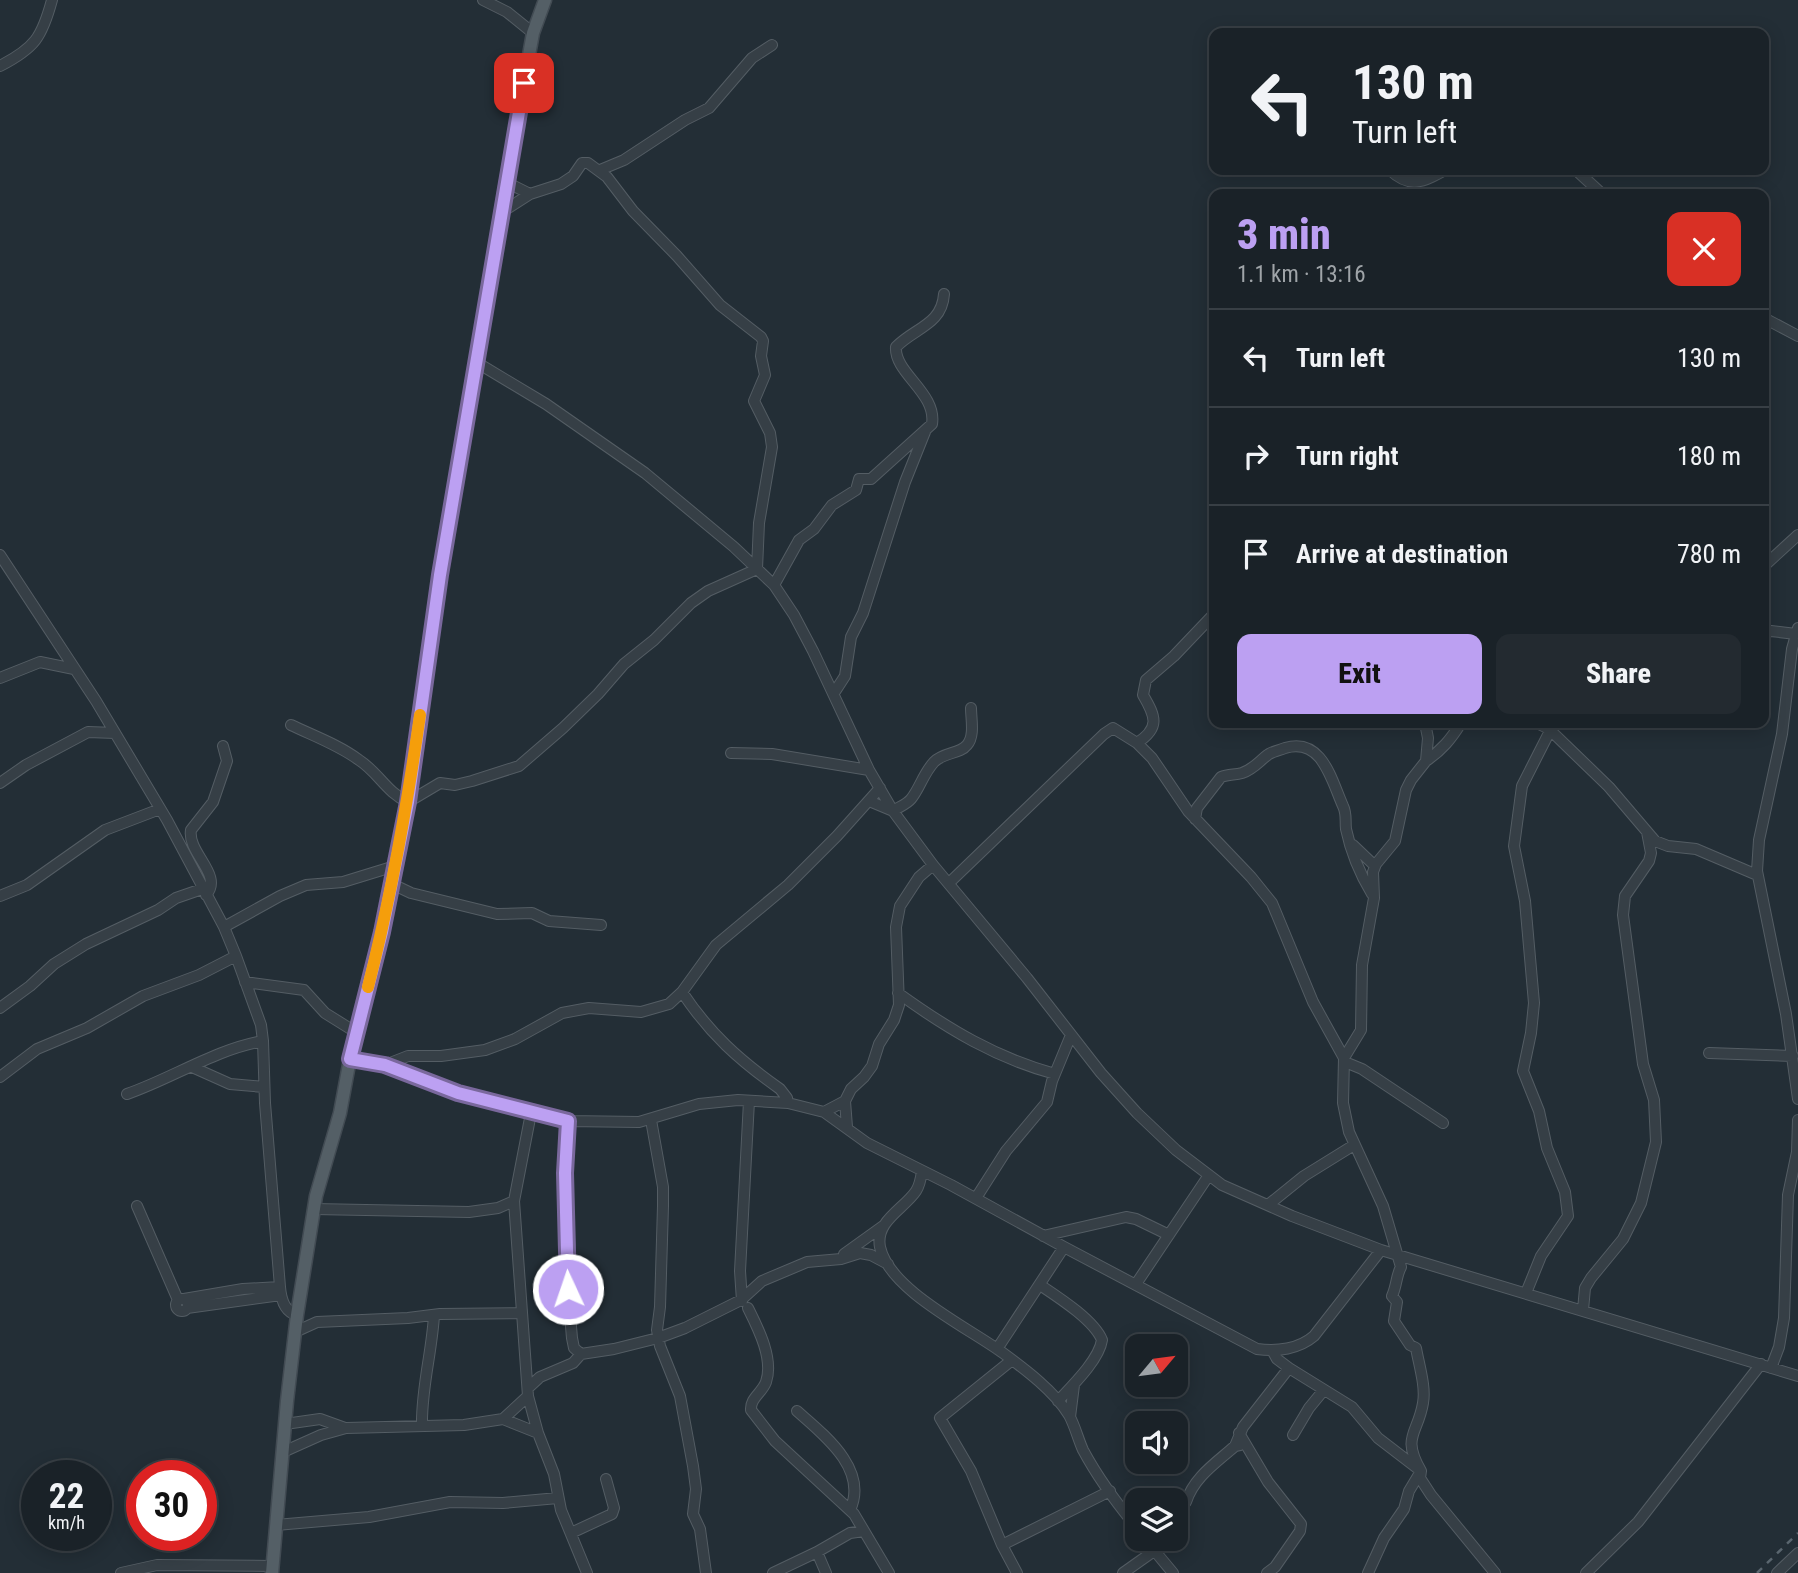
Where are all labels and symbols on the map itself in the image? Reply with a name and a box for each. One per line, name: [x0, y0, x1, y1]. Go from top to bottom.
pin: [494, 53, 554, 113]
position arrow: [531, 1252, 605, 1326]
north arrow: [1125, 1334, 1188, 1396]
speed limit sign: 30: [126, 1460, 217, 1551]

